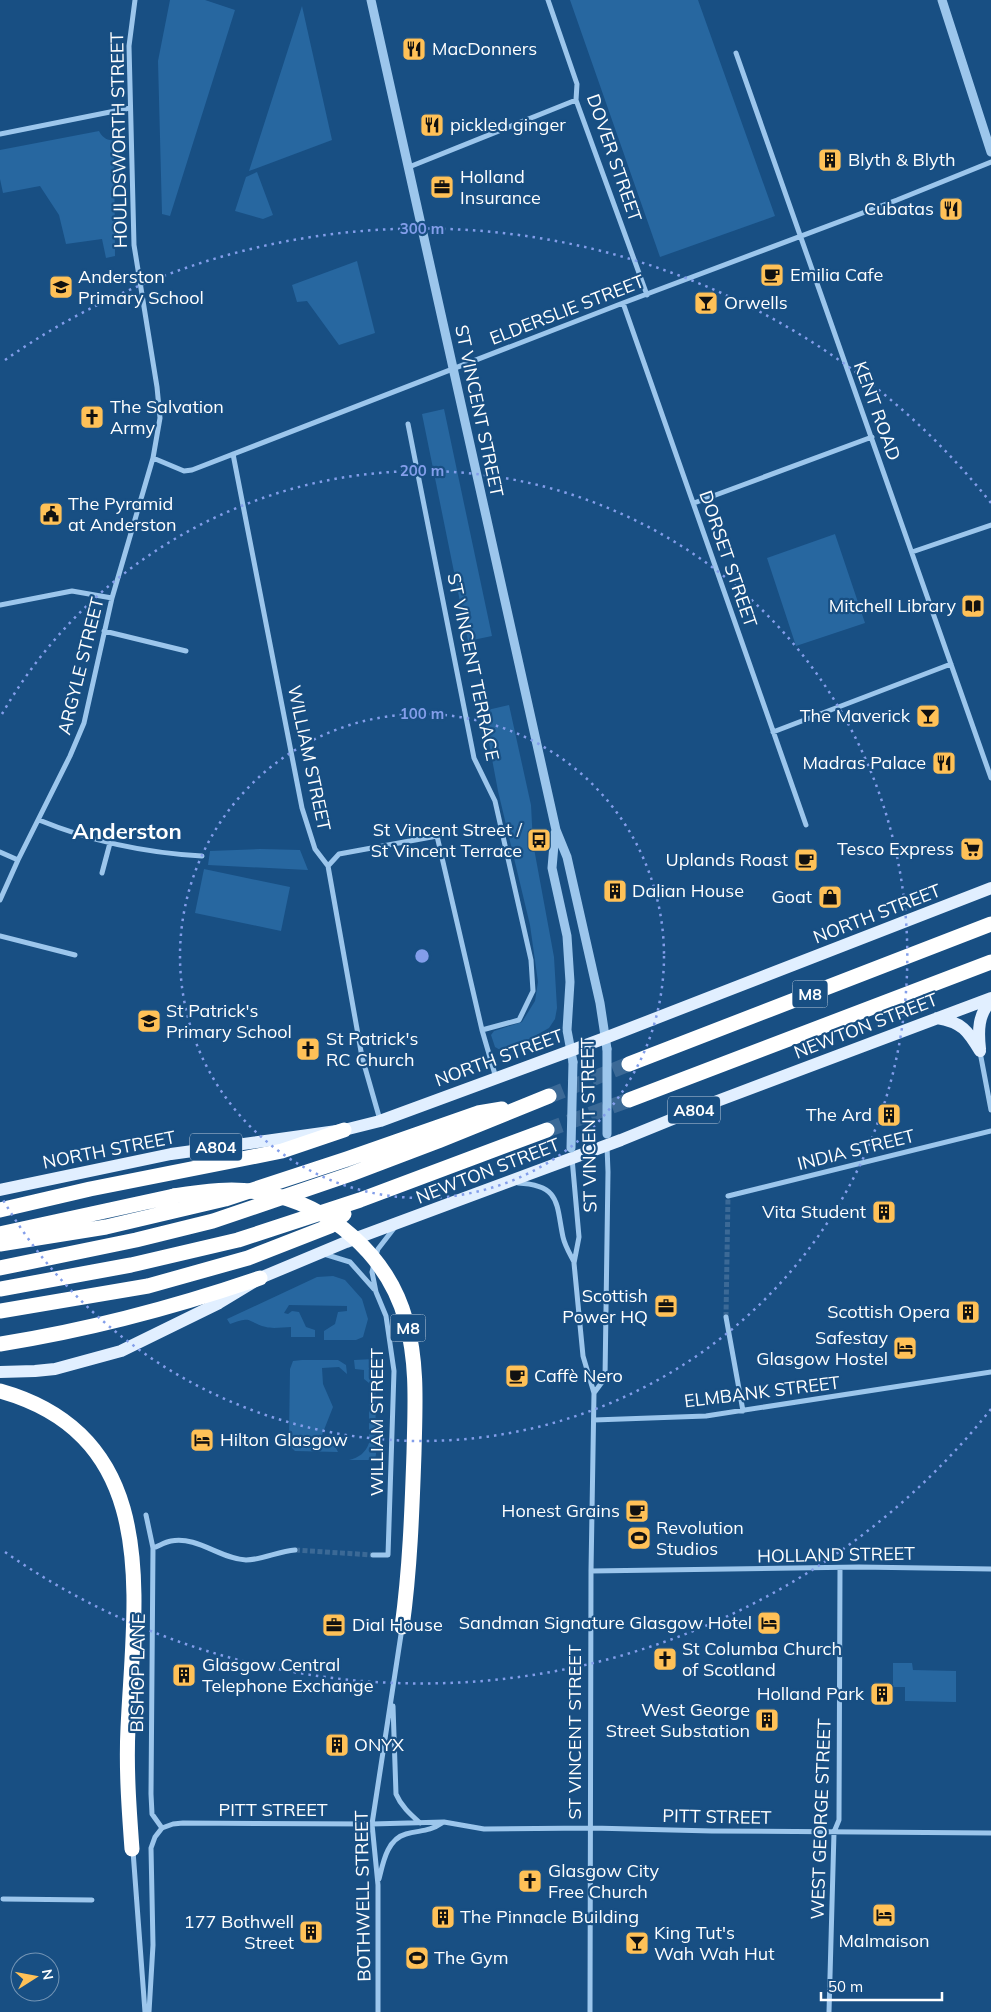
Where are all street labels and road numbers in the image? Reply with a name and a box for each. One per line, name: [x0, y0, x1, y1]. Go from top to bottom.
street label: HOULDSWORTH STREET: [105, 32, 132, 248]
street label: DOVER STREET: [582, 91, 647, 225]
street label: ELDERSLIE STREET: [486, 269, 648, 350]
street label: ST VINCENT STREET: [450, 323, 509, 499]
street label: KENT ROAD: [849, 358, 906, 464]
street label: DORSET STREET: [694, 487, 763, 630]
street label: ST VINCENT TERRACE: [442, 571, 505, 763]
street label: ARGYLE STREET: [52, 595, 109, 737]
street label: WILLIAM STREET: [283, 683, 336, 833]
street label: NORTH STREET: [810, 879, 944, 948]
road number: M8: [792, 981, 828, 1008]
street label: NEWTON STREET: [791, 987, 941, 1064]
street label: NORTH STREET: [432, 1024, 566, 1091]
street label: ST VINCENT STREET: [575, 1037, 602, 1213]
road number: A804: [668, 1096, 720, 1124]
street label: INDIA STREET: [795, 1124, 917, 1175]
street label: NORTH STREET: [41, 1125, 177, 1174]
street label: NEWTON STREET: [413, 1132, 563, 1209]
road number: A804: [190, 1134, 242, 1160]
road number: M8: [390, 1315, 426, 1342]
street label: WILLIAM STREET: [365, 1348, 388, 1496]
street label: ELMBANK STREET: [683, 1371, 841, 1412]
street label: HOLLAND STREET: [757, 1542, 915, 1567]
street label: BISHOP LANE: [125, 1613, 150, 1733]
street label: ST VINCENT STREET: [563, 1644, 586, 1820]
street label: WEST GEORGE STREET: [805, 1718, 836, 1920]
street label: PITT STREET: [218, 1798, 328, 1821]
street label: PITT STREET: [662, 1804, 772, 1829]
street label: BOTHWELL STREET: [350, 1810, 375, 1982]

